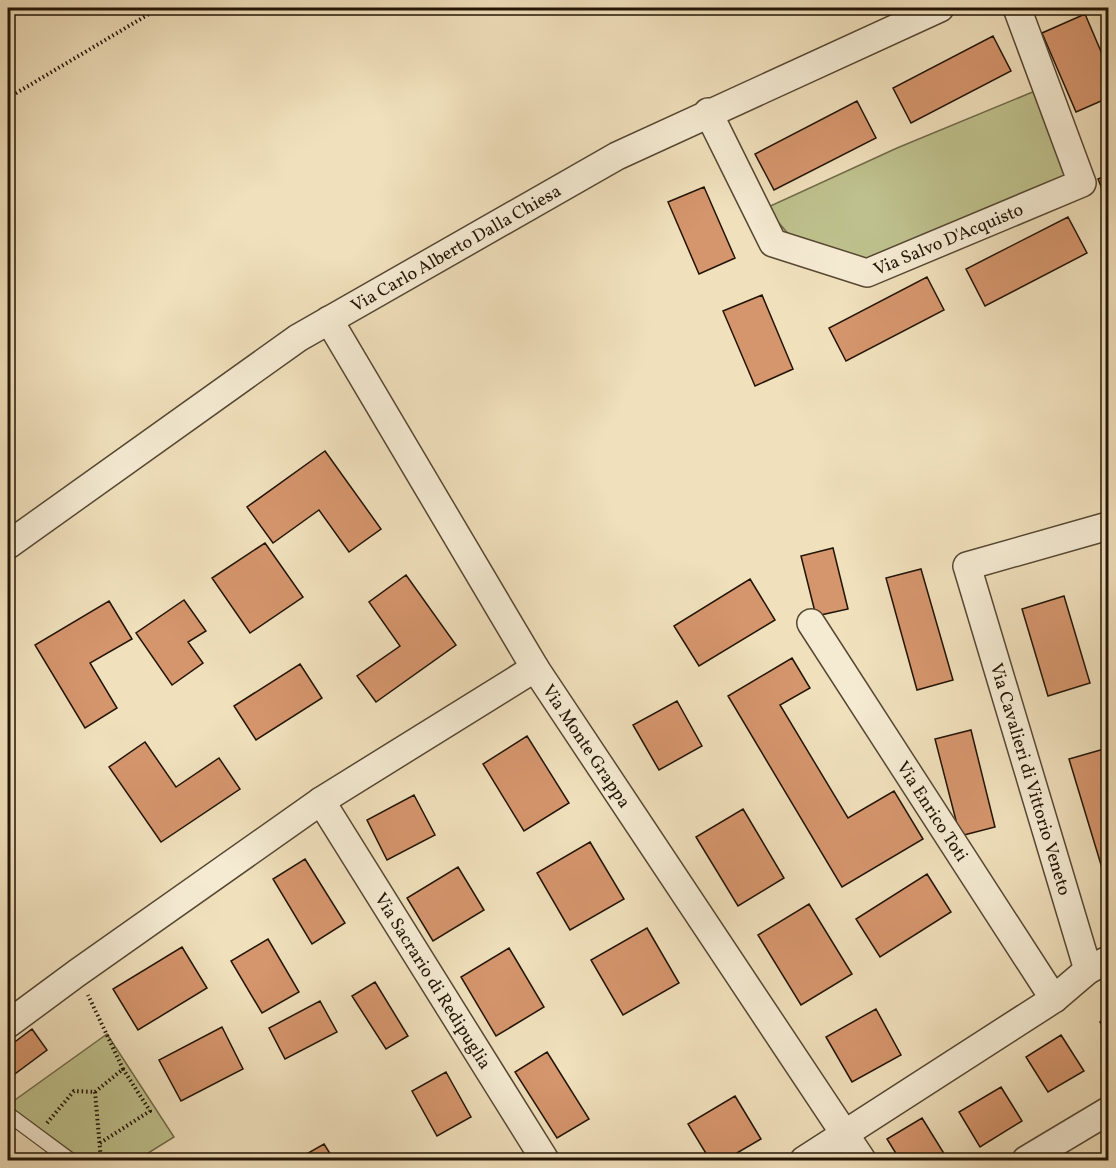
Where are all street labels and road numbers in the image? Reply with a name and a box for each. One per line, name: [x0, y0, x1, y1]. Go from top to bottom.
street label: Via Carlo Alberto Dalla Chiesa: [347, 179, 566, 319]
street label: Via Salvo D'Acquisto: [870, 198, 1028, 283]
street label: Via Cavalieri di Vittorio Veneto: [983, 660, 1076, 899]
street label: Via Monte Grappa: [535, 680, 636, 814]
street label: Via Enrico Toti: [890, 757, 973, 867]
street label: Via Sacrario di Redipuglia: [367, 889, 497, 1075]

